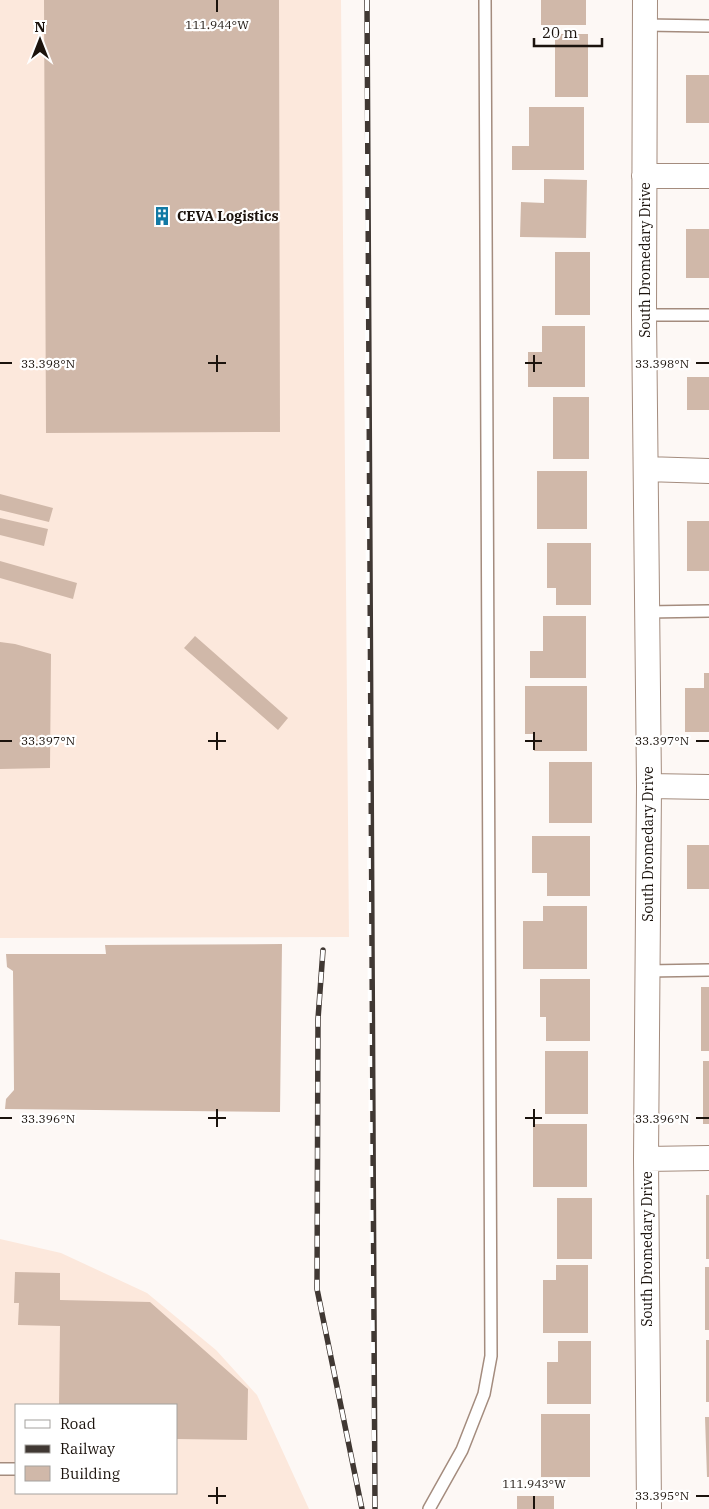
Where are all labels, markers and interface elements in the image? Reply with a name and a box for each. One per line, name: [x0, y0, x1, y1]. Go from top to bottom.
north arrow: [15, 15, 65, 65]
scale bar: [534, 15, 602, 47]
text: 111.944°W: [185, 17, 249, 32]
text: N: [34, 18, 46, 36]
text: 20 m: [542, 23, 578, 42]
street label: South Dromedary Drive: [636, 182, 654, 338]
building icon: CEVA Logistics: [151, 205, 173, 227]
place label: CEVA Logistics: [177, 207, 279, 225]
text: 33.398°N: [21, 356, 75, 371]
text: 33.398°N: [635, 356, 689, 371]
text: 33.397°N: [21, 733, 75, 748]
text: 33.397°N: [635, 733, 689, 748]
street label: South Dromedary Drive: [639, 766, 657, 922]
text: 33.396°N: [21, 1111, 75, 1126]
text: 33.396°N: [635, 1111, 689, 1126]
street label: South Dromedary Drive: [638, 1171, 656, 1327]
legend: [15, 1404, 178, 1494]
text: Road: [60, 1414, 96, 1433]
text: Railway: [60, 1439, 115, 1458]
text: Building: [60, 1464, 120, 1483]
text: 111.943°W: [502, 1476, 566, 1491]
text: 33.395°N: [635, 1488, 689, 1503]

